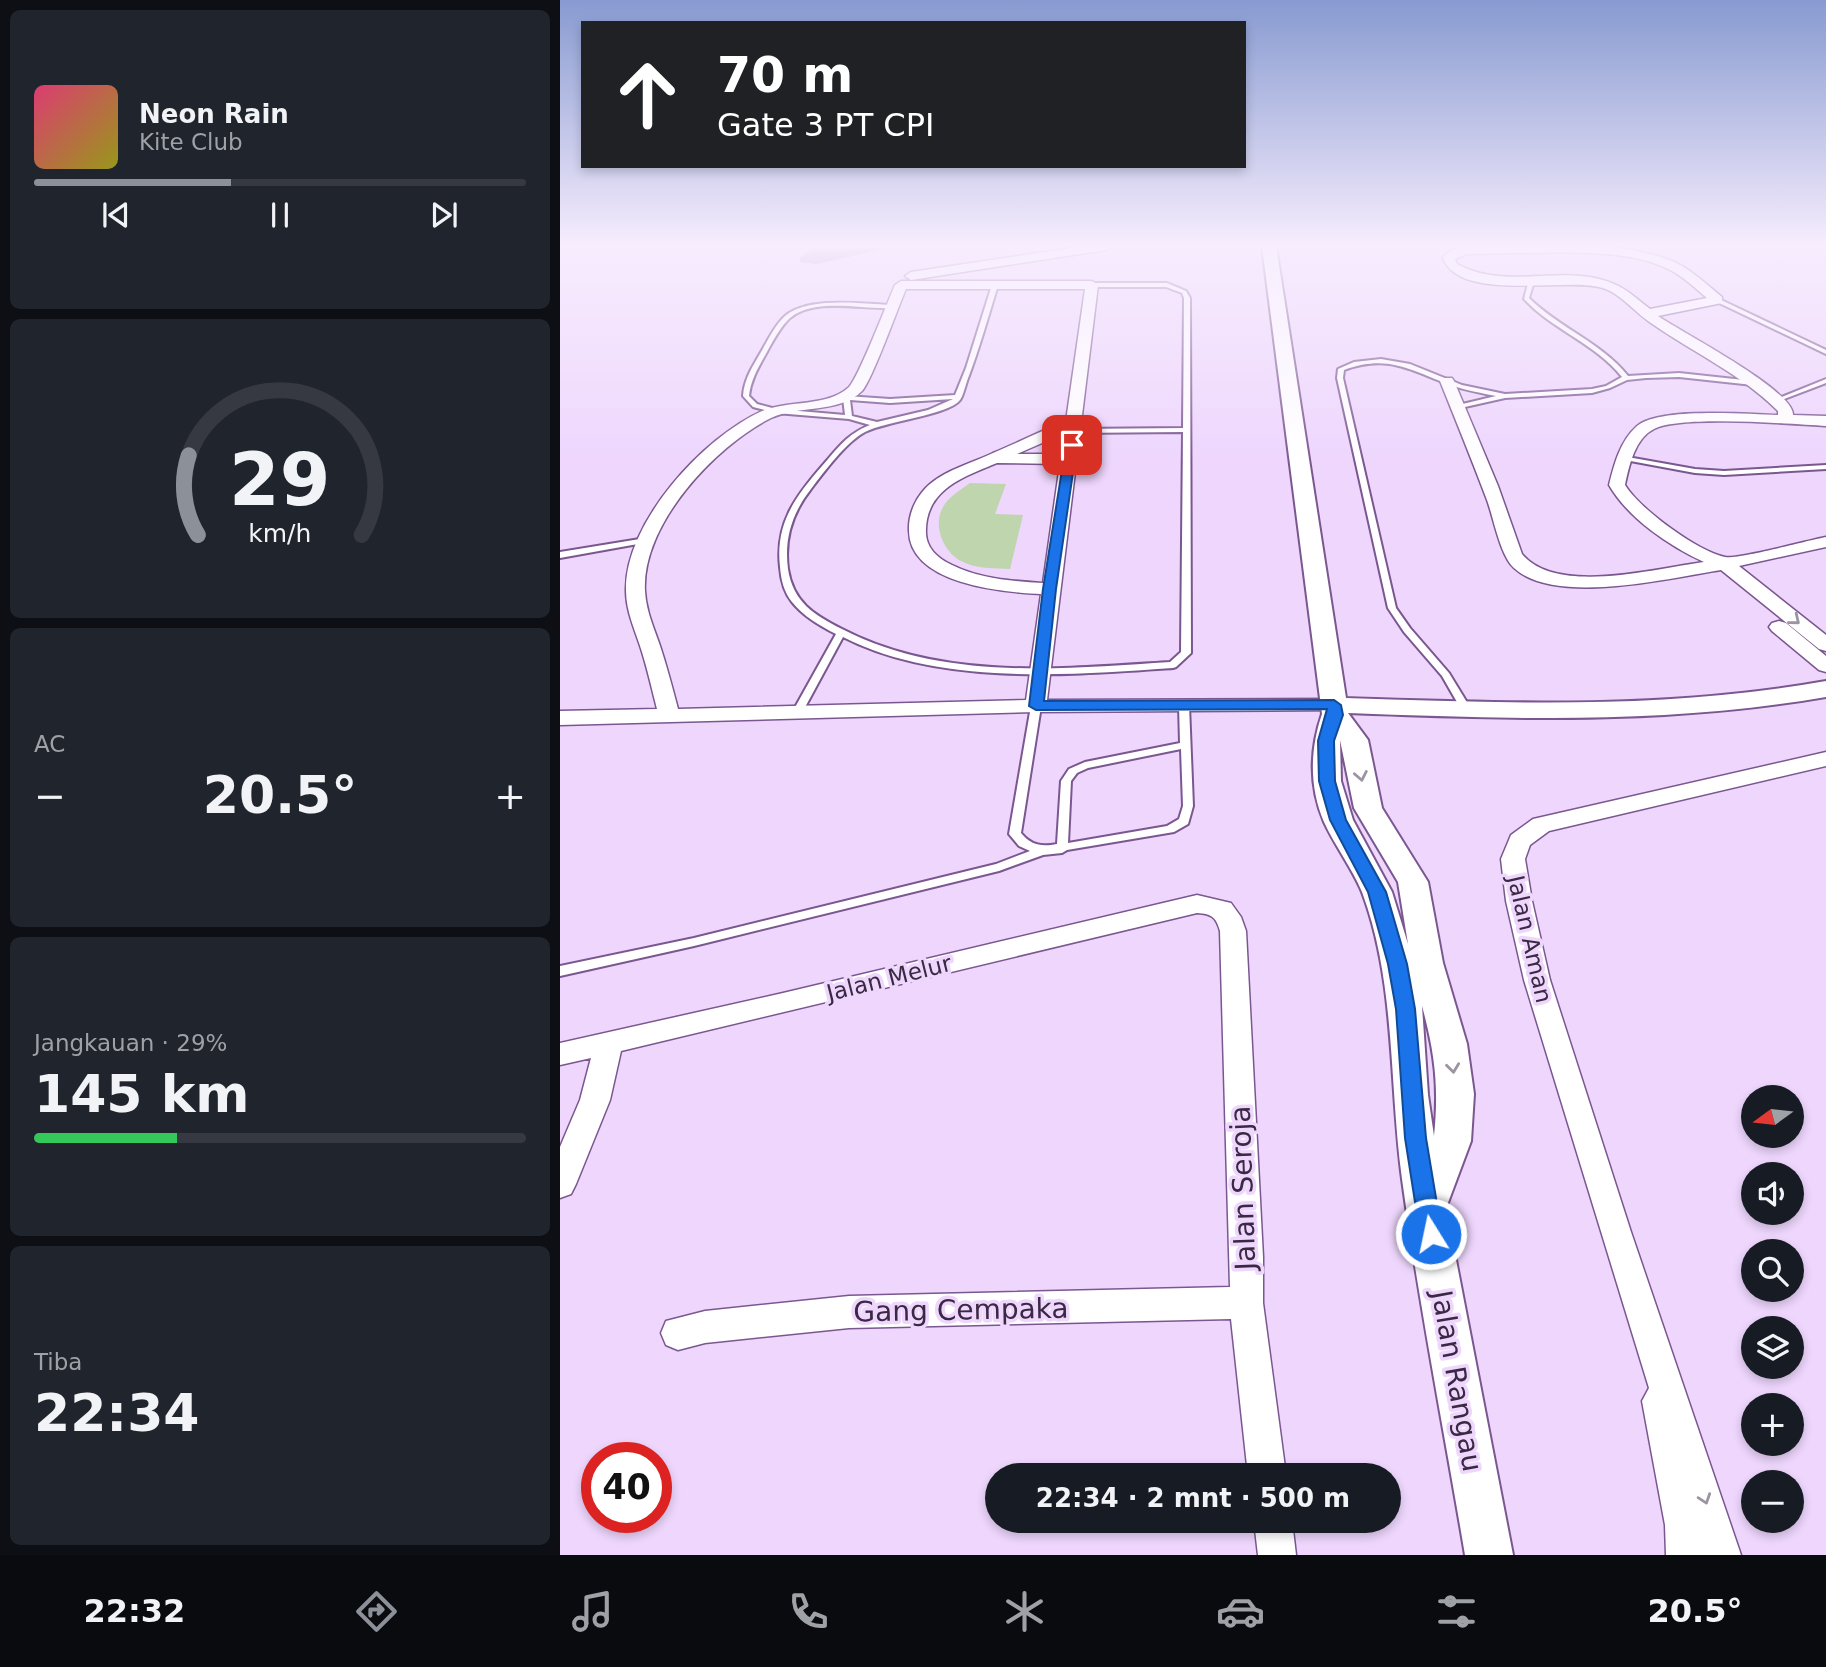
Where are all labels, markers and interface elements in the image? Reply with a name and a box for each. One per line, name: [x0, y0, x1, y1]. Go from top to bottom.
text: 70 m: [717, 47, 853, 104]
icon: ahead: [602, 49, 693, 140]
text: Neon Rain: [139, 99, 289, 129]
text: Gate 3 PT CPI: [717, 106, 934, 144]
text: Kite Club: [139, 129, 243, 155]
icon: previous: [97, 196, 135, 234]
icon: pause: [261, 196, 299, 234]
icon: next: [425, 196, 463, 234]
pin: [1042, 415, 1102, 475]
icon: arrive: [1053, 426, 1091, 464]
text: 29: [229, 437, 331, 522]
text: km/h: [248, 518, 312, 547]
one-way arrow: [1786, 612, 1799, 624]
text: AC: [34, 731, 65, 757]
text: 20.5°: [203, 765, 357, 825]
one-way arrow: [1353, 770, 1368, 782]
text: −: [34, 774, 66, 818]
text: +: [494, 774, 526, 818]
street label: Jalan Aman: [1502, 871, 1557, 1005]
street label: Jalan Melur: [822, 950, 955, 1007]
text: Jangkauan · 29%: [34, 1030, 227, 1056]
one-way arrow: [1446, 1062, 1461, 1074]
text: 145 km: [34, 1064, 249, 1124]
north arrow: [1741, 1085, 1804, 1148]
map controls: [1741, 1085, 1804, 1533]
street label: Jalan Seroja: [1224, 1105, 1262, 1273]
button: sound: [1741, 1162, 1804, 1225]
position arrow: [1394, 1197, 1468, 1271]
button: search: [1741, 1239, 1804, 1302]
street label: Jalan Rangau: [1424, 1286, 1489, 1474]
street label: Gang Cempaka: [853, 1292, 1069, 1328]
button: layers: [1741, 1316, 1804, 1379]
text: Tiba: [34, 1349, 82, 1375]
text: 22:34: [34, 1383, 200, 1443]
button: +: [1741, 1393, 1804, 1456]
speed limit sign: 40: [581, 1442, 672, 1533]
button: −: [1741, 1470, 1804, 1533]
text: 22:34 · 2 mnt · 500 m: [1036, 1483, 1350, 1513]
one-way arrow: [1697, 1493, 1711, 1505]
icon: directions: [352, 1587, 401, 1636]
icon: music: [568, 1587, 617, 1636]
icon: phone: [784, 1587, 833, 1636]
icon: climate: [1000, 1587, 1049, 1636]
icon: car: [1216, 1587, 1265, 1636]
icon: filters: [1432, 1587, 1481, 1636]
text: 22:32: [83, 1592, 185, 1630]
text: 20.5°: [1648, 1592, 1742, 1630]

